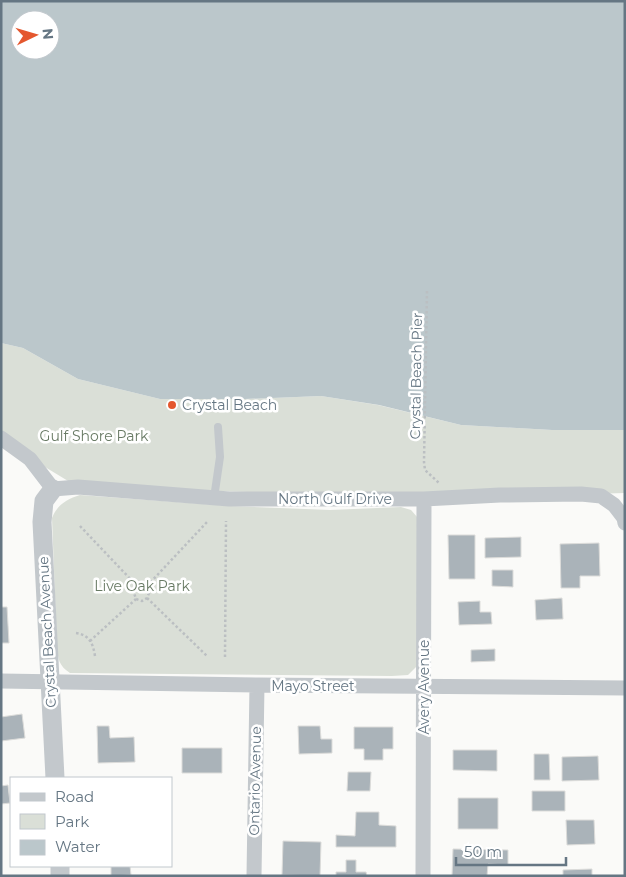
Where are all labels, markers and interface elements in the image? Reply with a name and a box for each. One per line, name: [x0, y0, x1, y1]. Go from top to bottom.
north arrow: [10, 10, 60, 60]
text: N: [38, 27, 57, 40]
street label: Crystal Beach Pier: [406, 312, 426, 440]
place label: Crystal Beach: [182, 396, 277, 414]
marker: Crystal Beach: [166, 399, 178, 411]
park label: Gulf Shore Park: [40, 427, 149, 445]
street label: North Gulf Drive: [278, 490, 392, 508]
street label: Crystal Beach Avenue: [34, 556, 60, 708]
park label: Live Oak Park: [94, 577, 190, 595]
street label: Avery Avenue: [415, 639, 433, 735]
street label: Mayo Street: [271, 677, 355, 695]
street label: Ontario Avenue: [245, 726, 265, 836]
legend: [10, 777, 172, 867]
text: Road: [55, 787, 94, 806]
text: Park: [55, 812, 89, 831]
scale bar: [456, 834, 566, 866]
text: Water: [55, 837, 101, 856]
text: 50 m: [464, 842, 502, 861]

